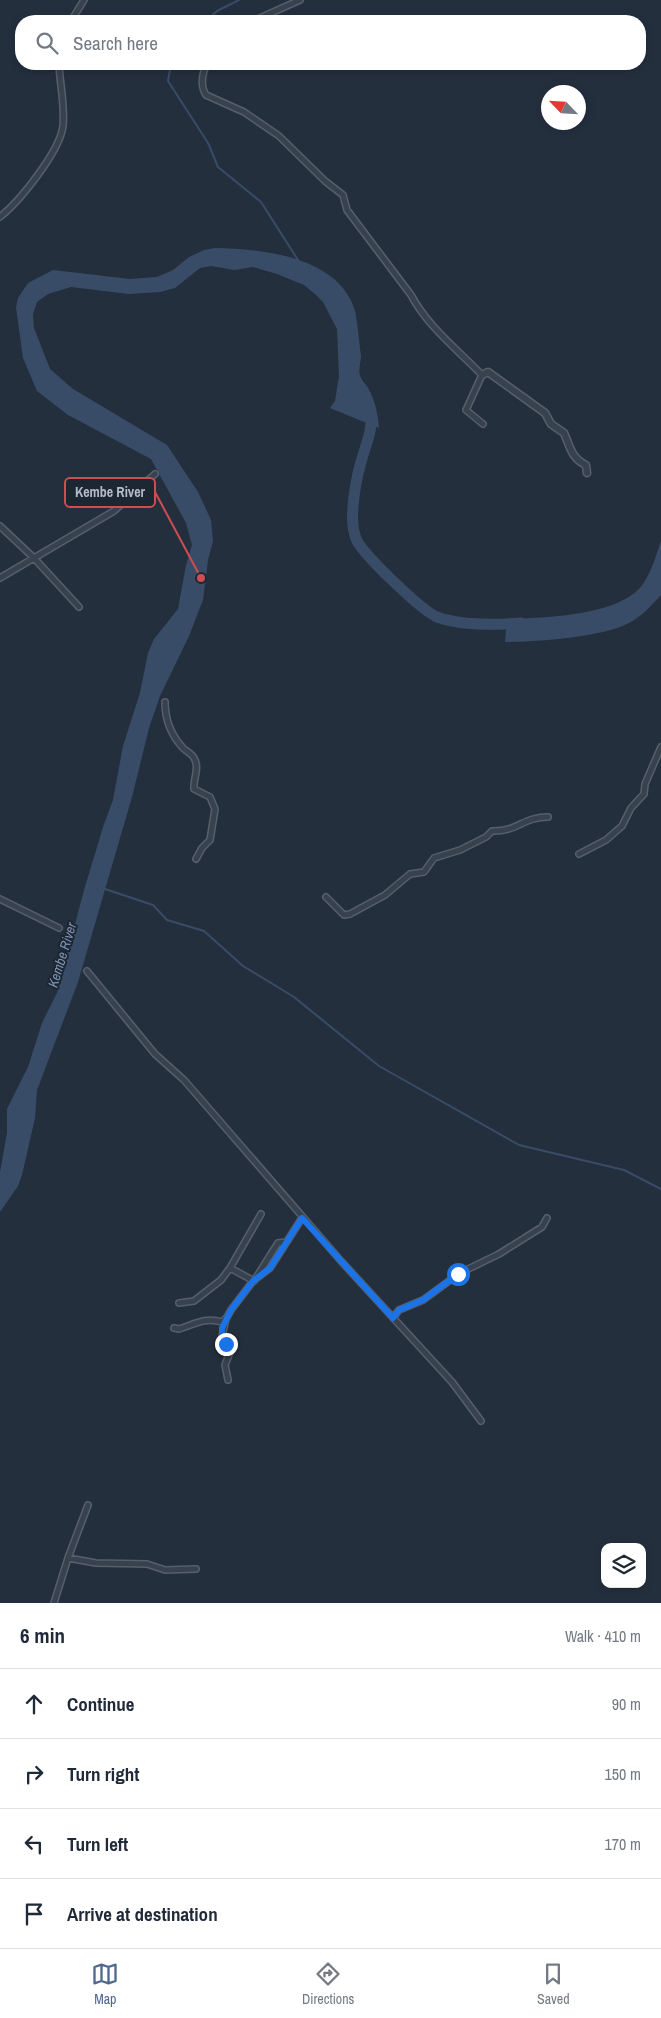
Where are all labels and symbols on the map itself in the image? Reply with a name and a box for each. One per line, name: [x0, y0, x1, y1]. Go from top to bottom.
north arrow: [541, 85, 586, 130]
callout: Kembe River: [65, 478, 155, 507]
text: Kembe River: [75, 483, 146, 501]
water label: Kembe River: [44, 919, 81, 990]
route start: [447, 1263, 470, 1286]
route end: [215, 1333, 238, 1356]

